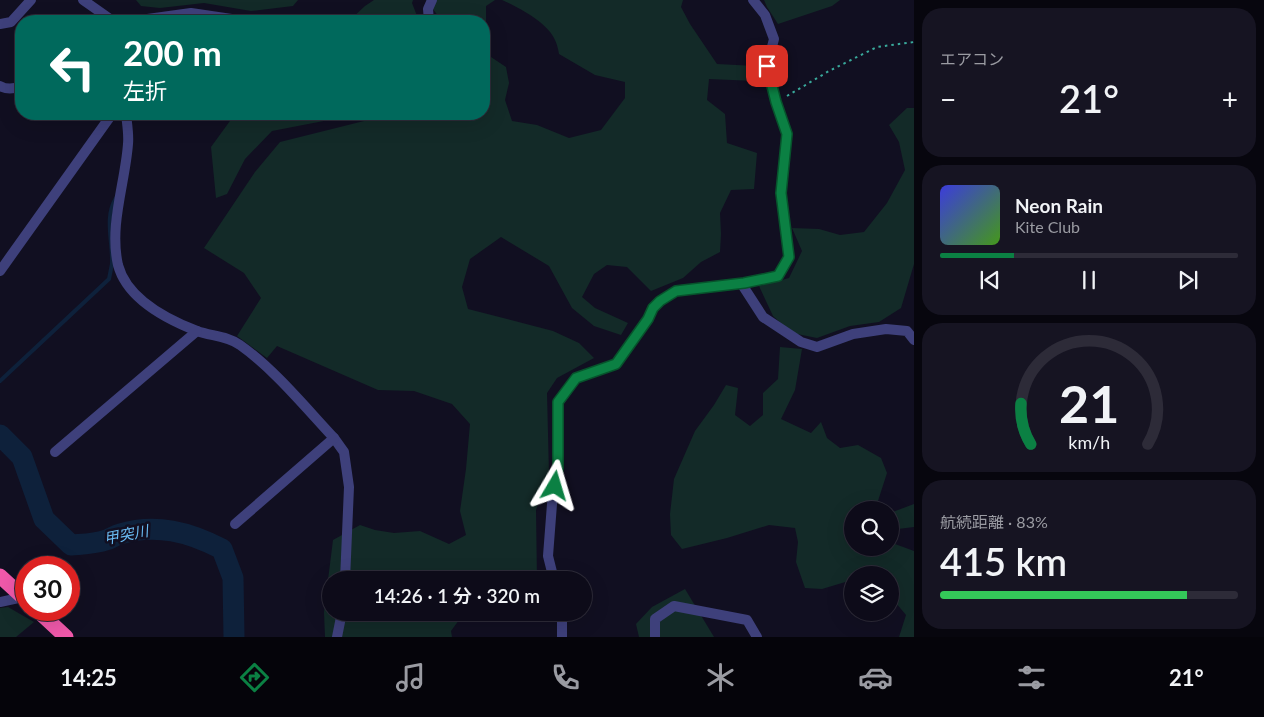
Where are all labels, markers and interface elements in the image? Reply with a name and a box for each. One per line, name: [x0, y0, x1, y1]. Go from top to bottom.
text: 200 m: [123, 31, 222, 73]
icon: left: [40, 35, 105, 100]
pin: [746, 45, 788, 87]
text: エアコン: [940, 49, 1004, 68]
icon: arrive: [753, 52, 781, 80]
text: 21°: [1059, 75, 1119, 121]
text: 左折: [123, 77, 167, 104]
text: −: [940, 82, 956, 116]
text: +: [1222, 82, 1238, 116]
text: Neon Rain: [1015, 194, 1103, 217]
text: Kite Club: [1015, 217, 1080, 236]
icon: previous: [976, 266, 1004, 294]
icon: pause: [1075, 266, 1103, 294]
icon: next: [1174, 266, 1202, 294]
text: 21: [1059, 372, 1119, 434]
text: km/h: [1068, 431, 1110, 453]
position arrow: [528, 459, 580, 511]
map controls: [844, 501, 899, 621]
button: search: [844, 501, 899, 556]
text: 航続距離 · 83%: [940, 512, 1048, 531]
water label: 甲突川: [102, 520, 152, 547]
text: 415 km: [940, 538, 1067, 584]
speed limit sign: 30: [15, 556, 80, 621]
button: layers: [844, 566, 899, 621]
text: 14:26 · 1 分 · 320 m: [374, 584, 540, 607]
icon: directions: [237, 660, 272, 695]
icon: music: [393, 660, 428, 695]
icon: phone: [548, 660, 583, 695]
icon: climate: [703, 660, 738, 695]
icon: car: [858, 660, 893, 695]
icon: filters: [1014, 660, 1049, 695]
text: 14:25: [60, 664, 117, 691]
text: 21°: [1169, 664, 1204, 691]

